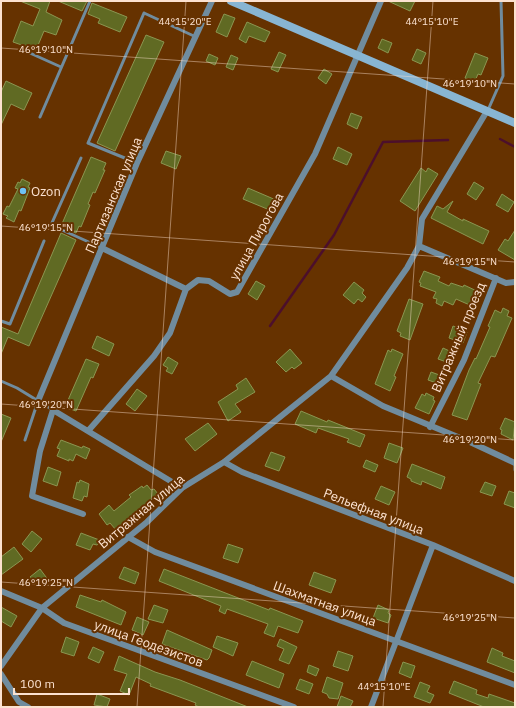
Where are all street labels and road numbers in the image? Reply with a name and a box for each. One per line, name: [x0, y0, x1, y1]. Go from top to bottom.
street label: Партизанская улица: [81, 134, 146, 256]
street label: улица Пирогова: [225, 189, 288, 283]
street label: Витражный проезд: [428, 279, 489, 395]
street label: Витражная улица: [95, 470, 188, 552]
street label: Рельефная улица: [321, 484, 427, 538]
street label: Шахматная улица: [271, 577, 379, 630]
street label: улица Геодезистов: [92, 616, 206, 671]

